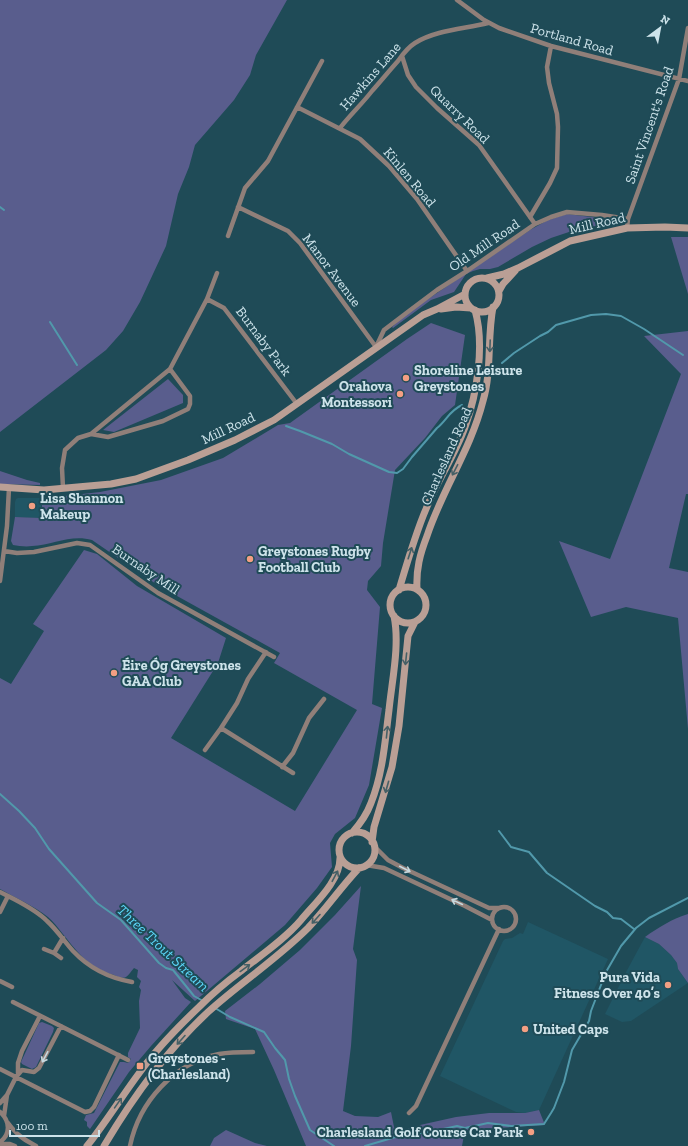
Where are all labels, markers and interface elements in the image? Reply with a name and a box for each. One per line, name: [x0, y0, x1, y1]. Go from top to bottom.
north arrow: [640, 8, 680, 48]
text: N: [658, 12, 673, 28]
street label: Portland Road: [528, 20, 616, 60]
street label: Hawkins Lane: [336, 38, 405, 114]
street label: Saint Vincent's Road: [621, 64, 678, 186]
street label: Quarry Road: [426, 82, 493, 147]
street label: Kinlen Road: [380, 144, 440, 211]
street label: Mill Road: [567, 209, 627, 238]
street label: Old Mill Road: [446, 215, 523, 275]
street label: Manor Avenue: [299, 230, 365, 310]
street label: Burnaby Park: [232, 303, 295, 380]
one-way arrow: [486, 339, 493, 352]
place label: Shoreline Leisure Greystones: [414, 362, 523, 395]
marker: Shoreline Leisure Greystones: [401, 373, 411, 383]
place label: Orahova Montessori: [321, 378, 392, 411]
marker: Orahova Montessori: [395, 389, 405, 399]
street label: Charlesland Road: [417, 404, 476, 508]
street label: Mill Road: [199, 409, 258, 448]
one-way arrow: [451, 464, 458, 476]
place label: Lisa Shannon Makeup: [40, 490, 124, 523]
marker: Lisa Shannon Makeup: [27, 501, 37, 511]
street label: Burnaby Mill: [109, 541, 183, 598]
place label: Greystones Rugby Football Club: [258, 543, 371, 576]
one-way arrow: [407, 547, 415, 559]
marker: Greystones Rugby Football Club: [245, 554, 255, 564]
one-way arrow: [402, 652, 410, 665]
place label: Éire Óg Greystones GAA Club: [122, 657, 241, 690]
marker: Éire Óg Greystones GAA Club: [109, 668, 119, 678]
one-way arrow: [383, 726, 390, 739]
one-way arrow: [382, 780, 390, 793]
one-way arrow: [398, 866, 410, 873]
one-way arrow: [332, 870, 340, 882]
one-way arrow: [452, 898, 464, 905]
water label: Three Trout Stream: [113, 901, 213, 995]
one-way arrow: [311, 914, 321, 924]
one-way arrow: [239, 964, 250, 972]
place label: Pura Vida Fitness Over 40’s: [554, 969, 661, 1002]
marker: Pura Vida Fitness Over 40’s: [663, 980, 673, 990]
place label: United Caps: [533, 1021, 609, 1038]
marker: United Caps: [520, 1024, 530, 1034]
one-way arrow: [176, 1035, 185, 1045]
place label: Greystones - (Charlesland): [148, 1050, 230, 1083]
one-way arrow: [40, 1051, 48, 1063]
marker: Greystones - (Charlesland): [135, 1061, 145, 1071]
one-way arrow: [114, 1097, 122, 1108]
scale bar: [10, 1112, 99, 1138]
text: 100 m: [16, 1119, 48, 1133]
place label: Charlesland Golf Course Car Park: [317, 1124, 523, 1141]
marker: Charlesland Golf Course Car Park: [526, 1127, 536, 1137]

